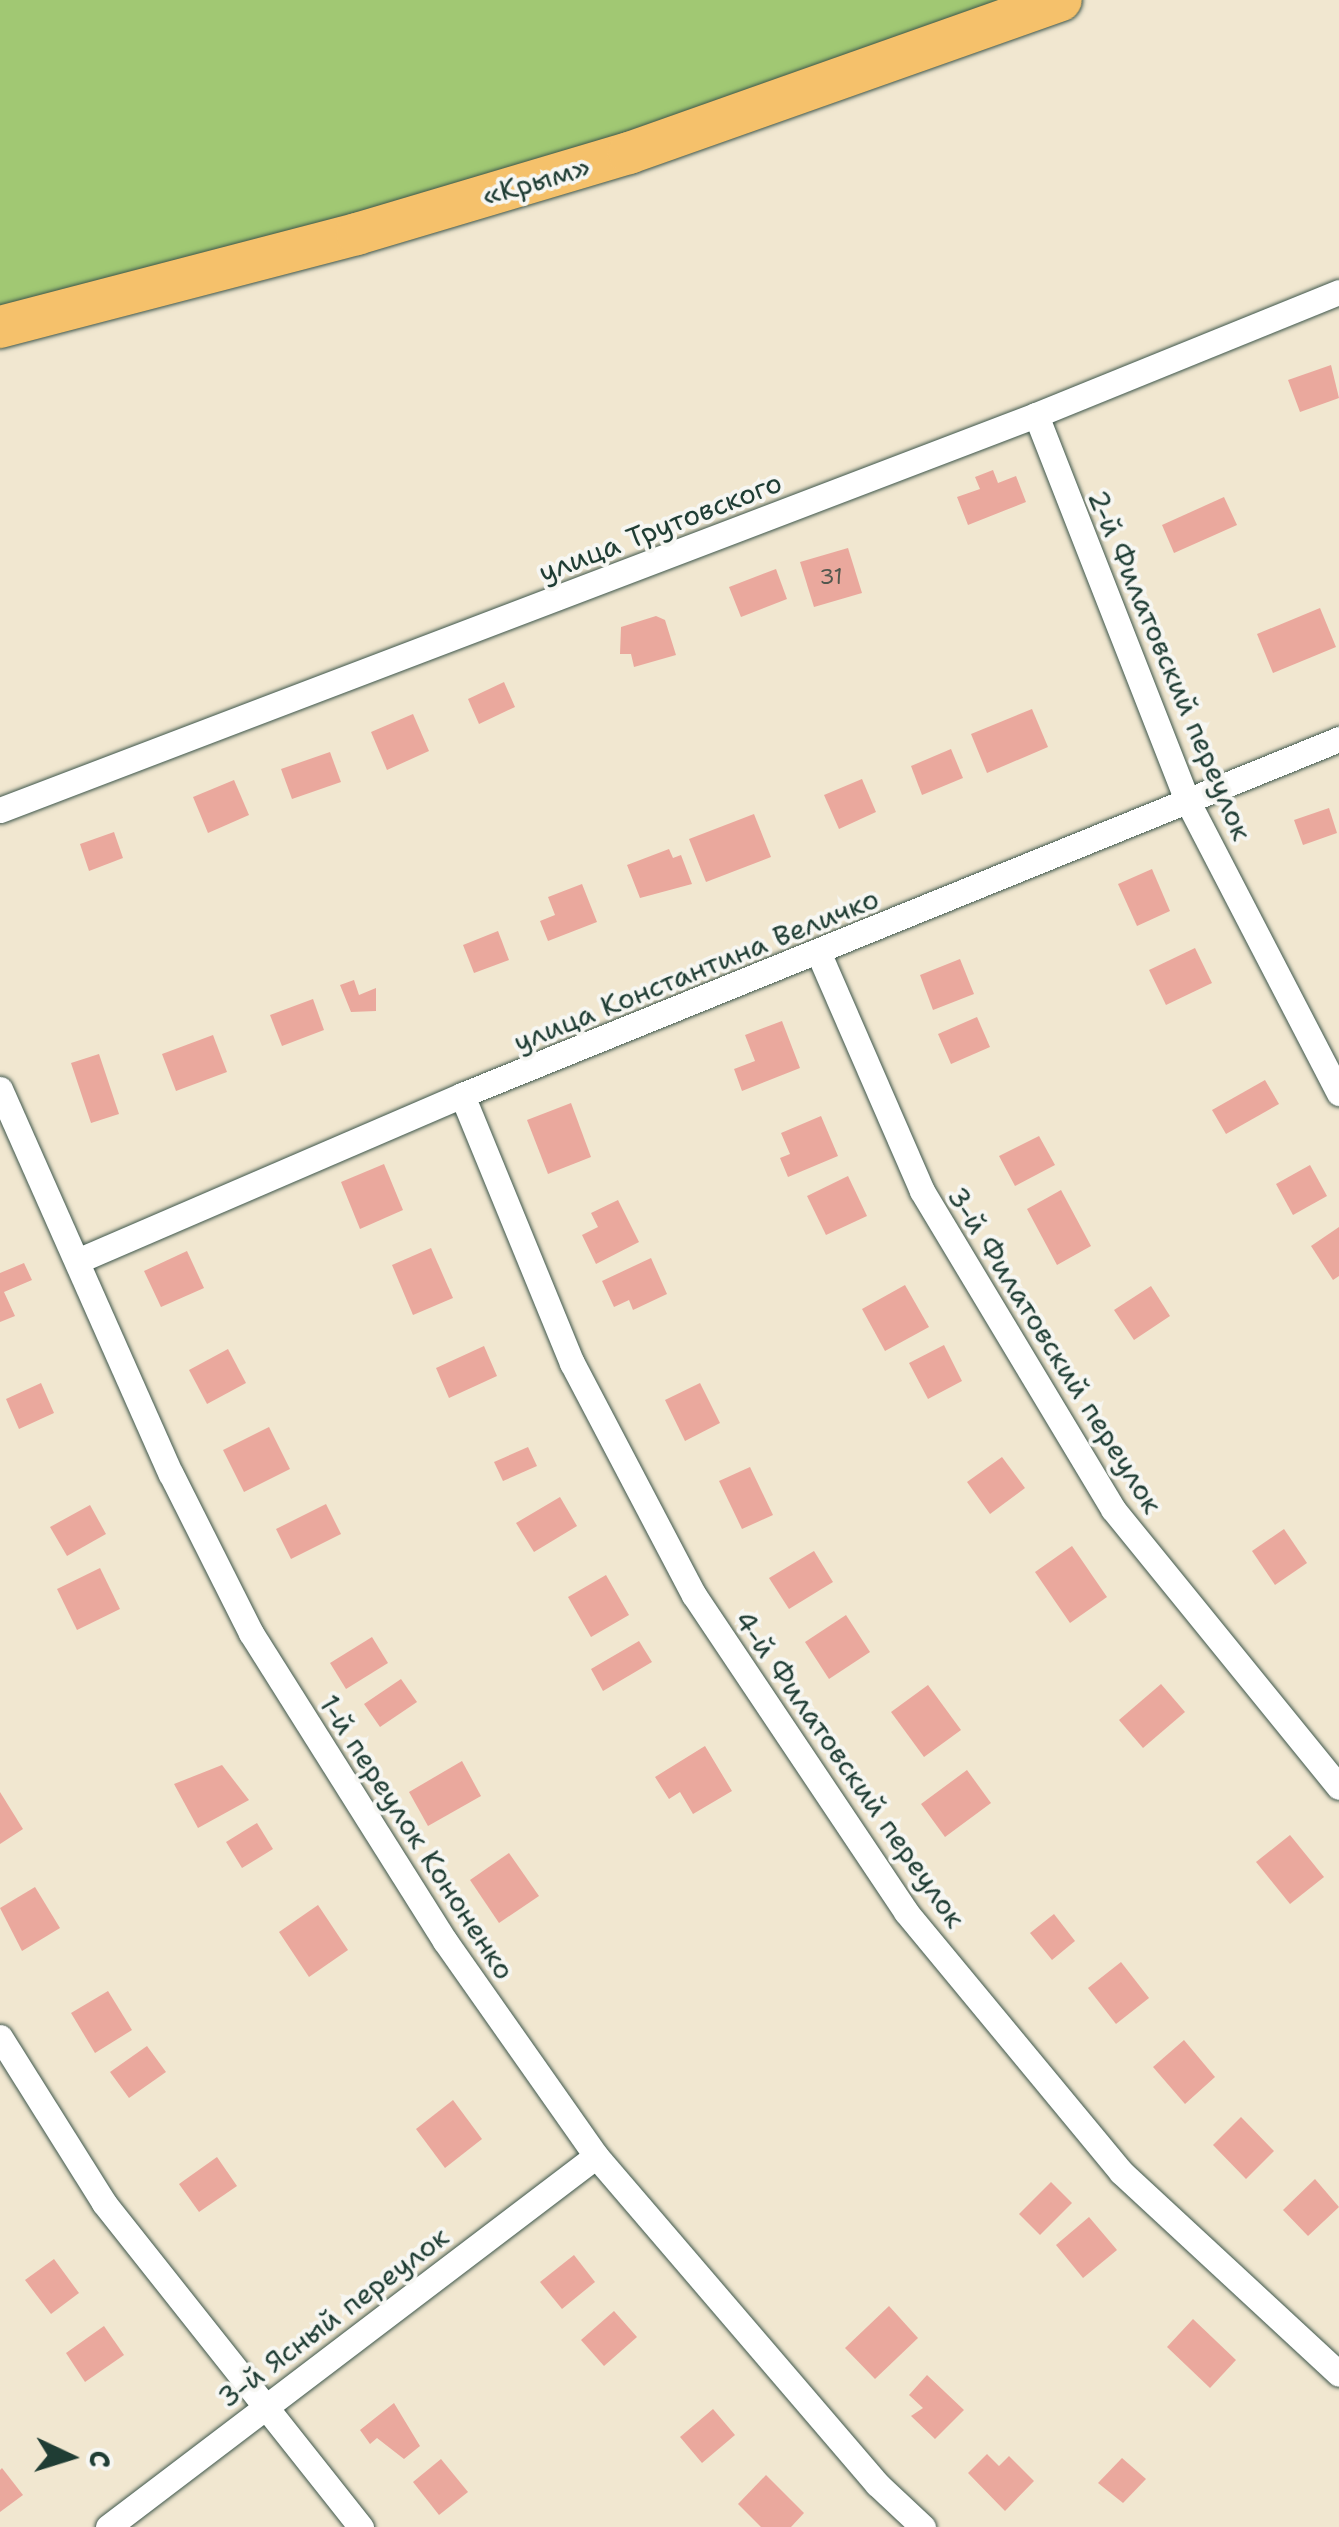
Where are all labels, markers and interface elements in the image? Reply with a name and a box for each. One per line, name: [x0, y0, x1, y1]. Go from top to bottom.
street label: «Крым»: [478, 150, 594, 212]
street label: улица Трутовского: [534, 465, 786, 589]
street label: 2-й Филатовский переулок: [1081, 485, 1259, 845]
house number: 31: [819, 564, 843, 590]
street label: улица Константина Величко: [508, 881, 884, 1059]
street label: 3-й Филатовский переулок: [940, 1180, 1170, 1520]
street label: 4-й Филатовский переулок: [727, 1604, 973, 1934]
street label: 1-й переулок Кононенко: [312, 1688, 522, 1986]
street label: 3-й Ясный переулок: [211, 2219, 455, 2415]
north arrow: [20, 2407, 120, 2507]
text: С: [80, 2449, 119, 2469]

